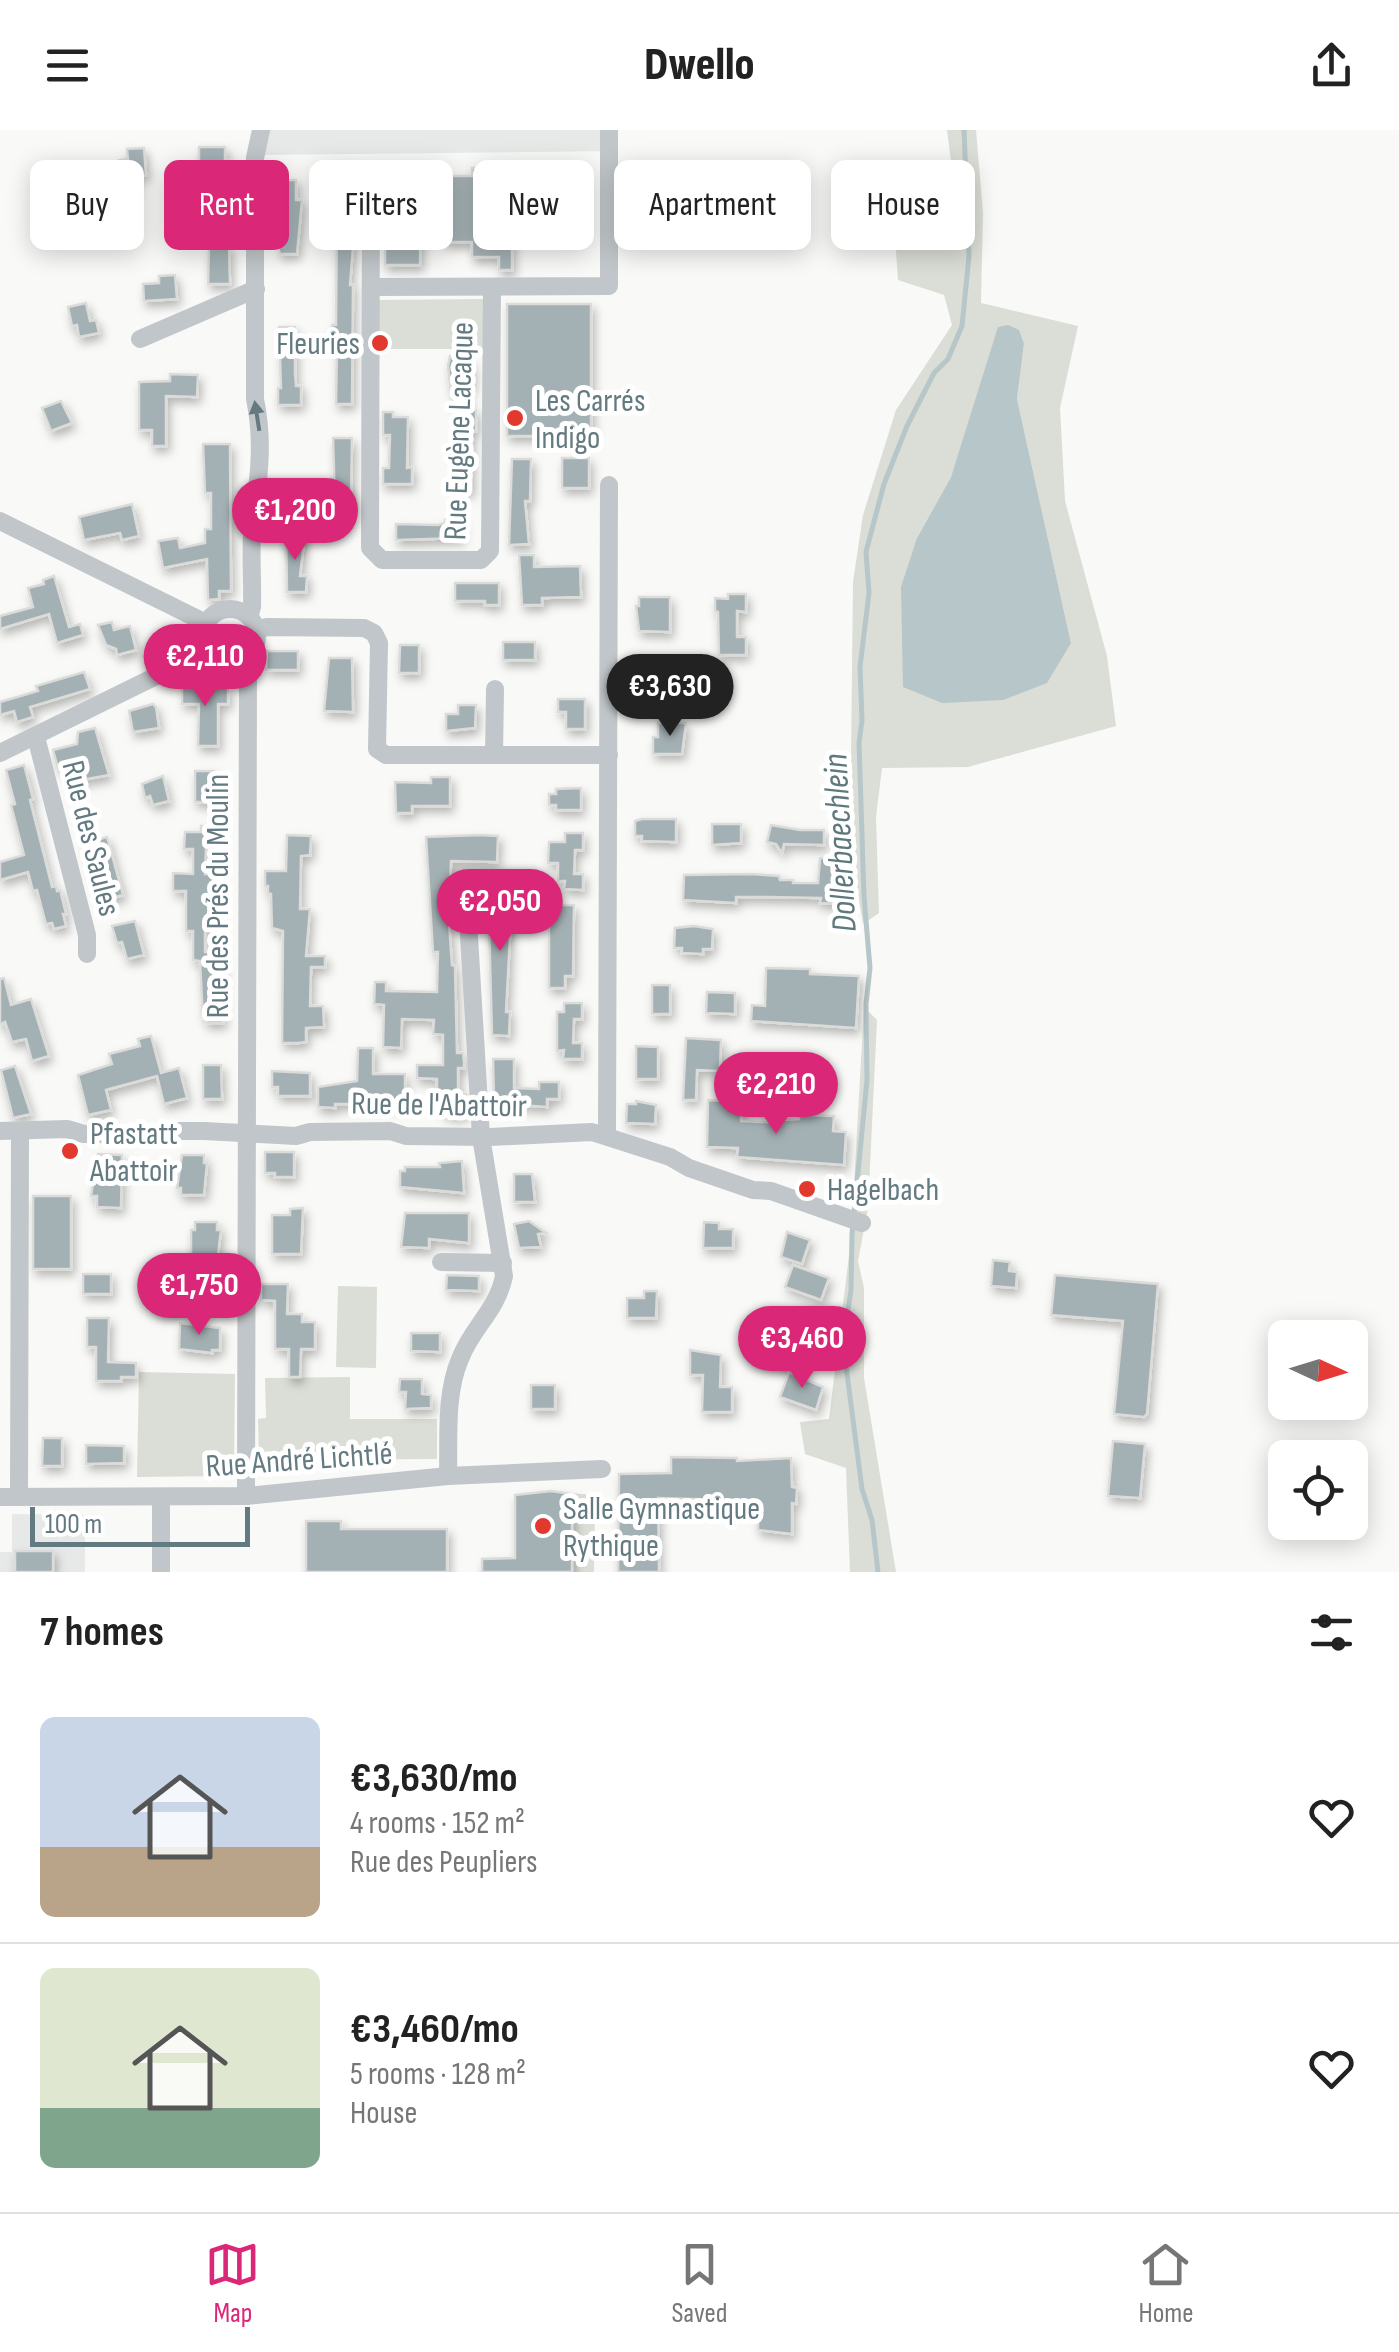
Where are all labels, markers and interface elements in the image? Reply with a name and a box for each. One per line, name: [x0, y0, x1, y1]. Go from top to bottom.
icon: menu: [40, 38, 95, 93]
text: Dwello: [644, 38, 755, 93]
icon: share: [1304, 38, 1359, 93]
chip: Buy: [30, 160, 144, 250]
chip: Rent: [164, 160, 289, 250]
chip: Filters: [309, 160, 453, 250]
chip: New: [473, 160, 594, 250]
chip: Apartment: [614, 160, 811, 250]
chip: House: [831, 160, 975, 250]
street label: Rue Eugène Lacaque: [436, 321, 483, 541]
place label: Fleuries: [276, 325, 360, 364]
marker: Fleuries: [369, 332, 391, 354]
place label: Les Carrés Indigo: [535, 382, 645, 458]
one-way arrow: [249, 400, 265, 431]
marker: Les Carrés Indigo: [504, 407, 526, 429]
pin: €1,200: [214, 478, 376, 563]
text: €1,200: [254, 491, 336, 530]
pin: €2,110: [124, 624, 286, 709]
text: €2,110: [166, 637, 244, 676]
pin: €3,630: [589, 654, 751, 739]
text: €3,630: [629, 667, 711, 706]
water label: Dollerbaechlein: [814, 753, 867, 933]
street label: Rue des Saules: [52, 757, 129, 920]
street label: Rue des Prés du Moulin: [199, 774, 238, 1018]
pin: €2,050: [419, 869, 581, 954]
text: €2,050: [459, 882, 541, 921]
pin: €2,210: [695, 1052, 857, 1137]
text: €2,210: [736, 1065, 816, 1104]
street label: Rue de l'Abattoir: [351, 1084, 527, 1127]
place label: Pfastatt Abattoir: [89, 1115, 178, 1191]
marker: Pfastatt Abattoir: [59, 1140, 81, 1162]
place label: Hagelbach: [827, 1171, 939, 1210]
marker: Hagelbach: [796, 1178, 818, 1200]
pin: €1,750: [118, 1253, 280, 1338]
text: €1,750: [159, 1266, 239, 1305]
pin: €3,460: [721, 1306, 883, 1391]
text: €3,460: [760, 1319, 844, 1358]
north arrow: [1268, 1320, 1368, 1420]
map controls: [1268, 1320, 1368, 1540]
street label: Rue André Lichtlé: [204, 1435, 394, 1486]
button: locate: [1268, 1440, 1368, 1540]
place label: Salle Gymnastique Rythique: [563, 1490, 760, 1566]
scale bar: [30, 1502, 250, 1546]
text: 100 m: [45, 1508, 102, 1541]
marker: Salle Gymnastique Rythique: [532, 1515, 554, 1537]
icon: filters: [1304, 1605, 1359, 1660]
text: 7 homes: [40, 1607, 164, 1658]
text: €3,630/mo: [350, 1753, 518, 1804]
icon: home: [120, 1757, 240, 1877]
icon: heart: [1304, 1790, 1359, 1845]
text: 4 rooms · 152 m²: [350, 1804, 525, 1843]
text: Rue des Peupliers: [350, 1843, 538, 1882]
text: €3,460/mo: [350, 2004, 519, 2055]
icon: home: [120, 2008, 240, 2128]
icon: heart: [1304, 2041, 1359, 2096]
text: 5 rooms · 128 m²: [350, 2055, 526, 2094]
text: House: [350, 2094, 417, 2133]
tab: Map: [205, 2237, 260, 2330]
tab: Saved: [671, 2237, 728, 2330]
tab: Home: [1138, 2237, 1194, 2330]

